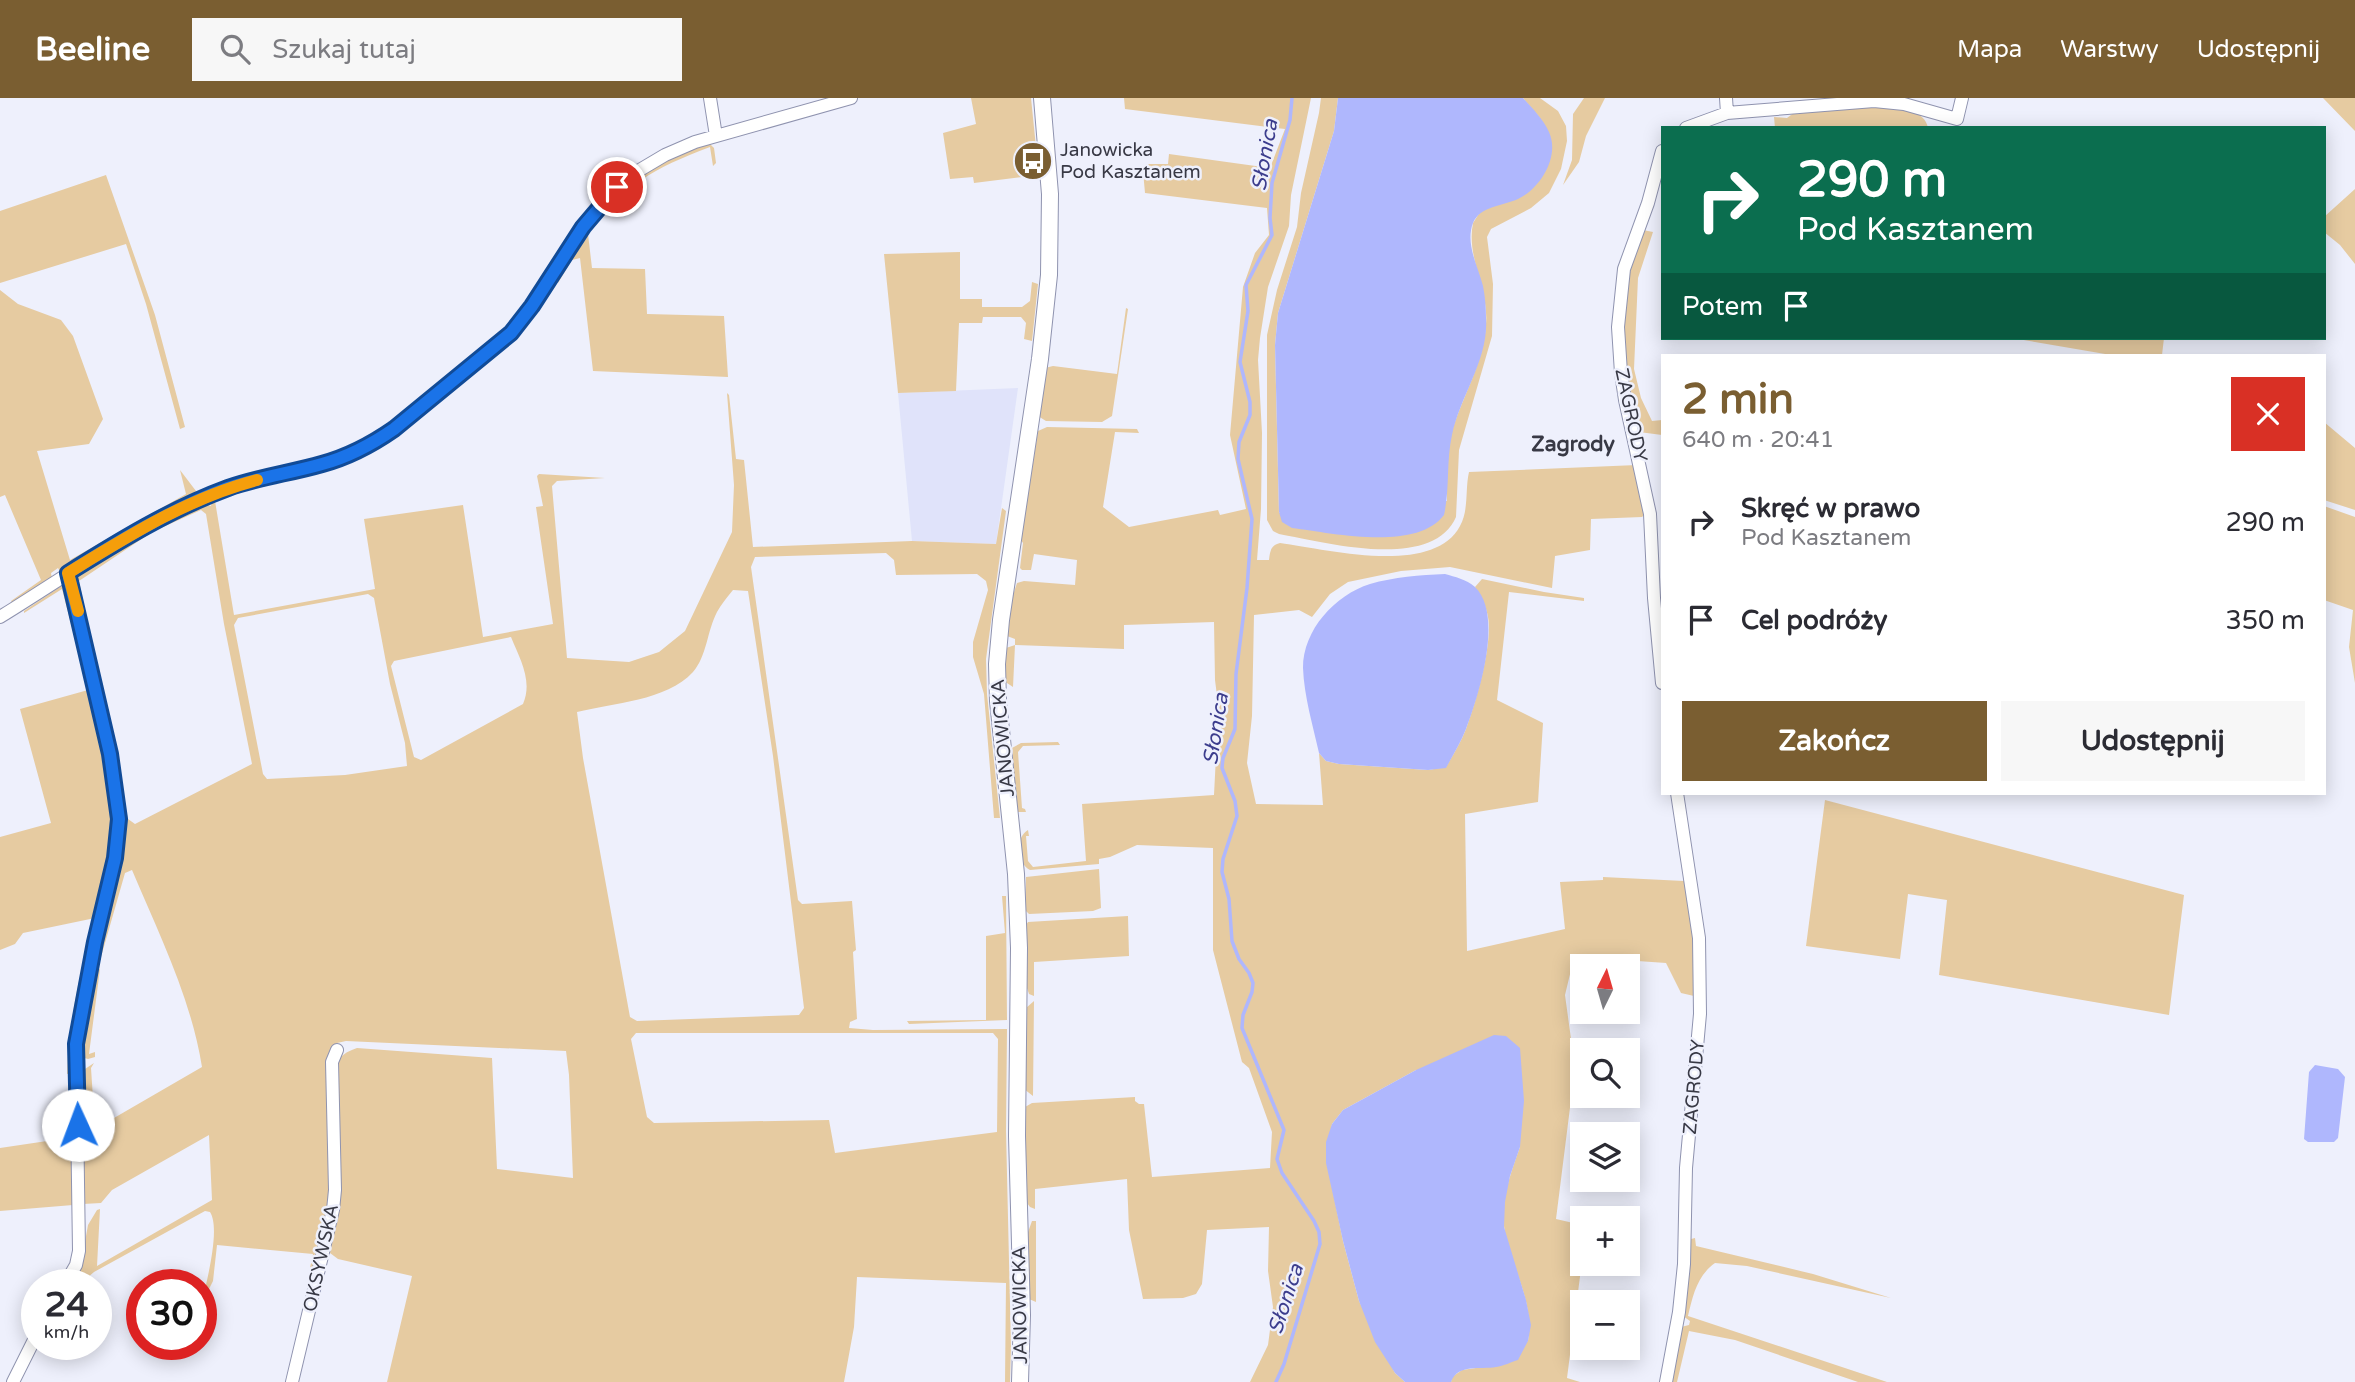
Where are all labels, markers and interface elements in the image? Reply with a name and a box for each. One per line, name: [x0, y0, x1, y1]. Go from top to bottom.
search box: [192, 18, 682, 81]
text: Beeline: [35, 30, 150, 69]
icon: search: [216, 30, 254, 68]
text: Szukaj tutaj: [272, 34, 416, 65]
text: Mapa: [1957, 35, 2022, 64]
text: Warstwy: [2060, 35, 2159, 64]
text: Udostępnij: [2197, 35, 2320, 64]
water label: Słonica: [1246, 116, 1284, 193]
place label: Janowicka Pod Kasztanem: [1060, 139, 1201, 183]
bus stop icon: Janowicka Pod Kasztanem: [1012, 140, 1054, 182]
text: 290 m: [1797, 151, 1947, 210]
icon: right: [1682, 154, 1773, 245]
pin: [587, 157, 647, 217]
icon: arrive: [598, 168, 636, 206]
text: Pod Kasztanem: [1797, 211, 2034, 249]
icon: arrive: [1777, 287, 1815, 325]
text: Potem: [1682, 291, 1763, 322]
street label: ZAGRODY: [1610, 366, 1652, 464]
text: 2 min: [1682, 374, 1794, 425]
button: close: [2231, 377, 2305, 451]
text: 640 m · 20:41: [1682, 426, 1834, 454]
district label: Zagrody: [1531, 432, 1615, 457]
text: Skręć w prawo: [1741, 493, 1920, 524]
icon: right: [1682, 503, 1720, 541]
text: 290 m: [2225, 507, 2305, 538]
text: Pod Kasztanem: [1741, 524, 1911, 552]
icon: arrive: [1682, 601, 1720, 639]
text: Cel podróży: [1741, 605, 1888, 636]
text: 350 m: [2225, 605, 2305, 636]
street label: JANOWICKA: [987, 678, 1019, 798]
water label: Słonica: [1198, 690, 1234, 767]
button: Zakończ: [1682, 701, 1987, 781]
button: Udostępnij: [2001, 701, 2305, 781]
north arrow: [1570, 954, 1640, 1024]
map controls: [1570, 954, 1640, 1360]
button: search: [1570, 1038, 1640, 1108]
street label: ZAGRODY: [1679, 1039, 1709, 1135]
position arrow: [41, 1088, 115, 1162]
button: layers: [1570, 1122, 1640, 1192]
street label: OKSYWSKA: [299, 1202, 343, 1314]
button: +: [1570, 1206, 1640, 1276]
street label: JANOWICKA: [1008, 1246, 1032, 1364]
water label: Słonica: [1263, 1260, 1309, 1337]
speed limit sign: 30: [126, 1269, 217, 1360]
text: 24: [45, 1284, 88, 1326]
button: −: [1570, 1290, 1640, 1360]
text: km/h: [44, 1321, 89, 1343]

